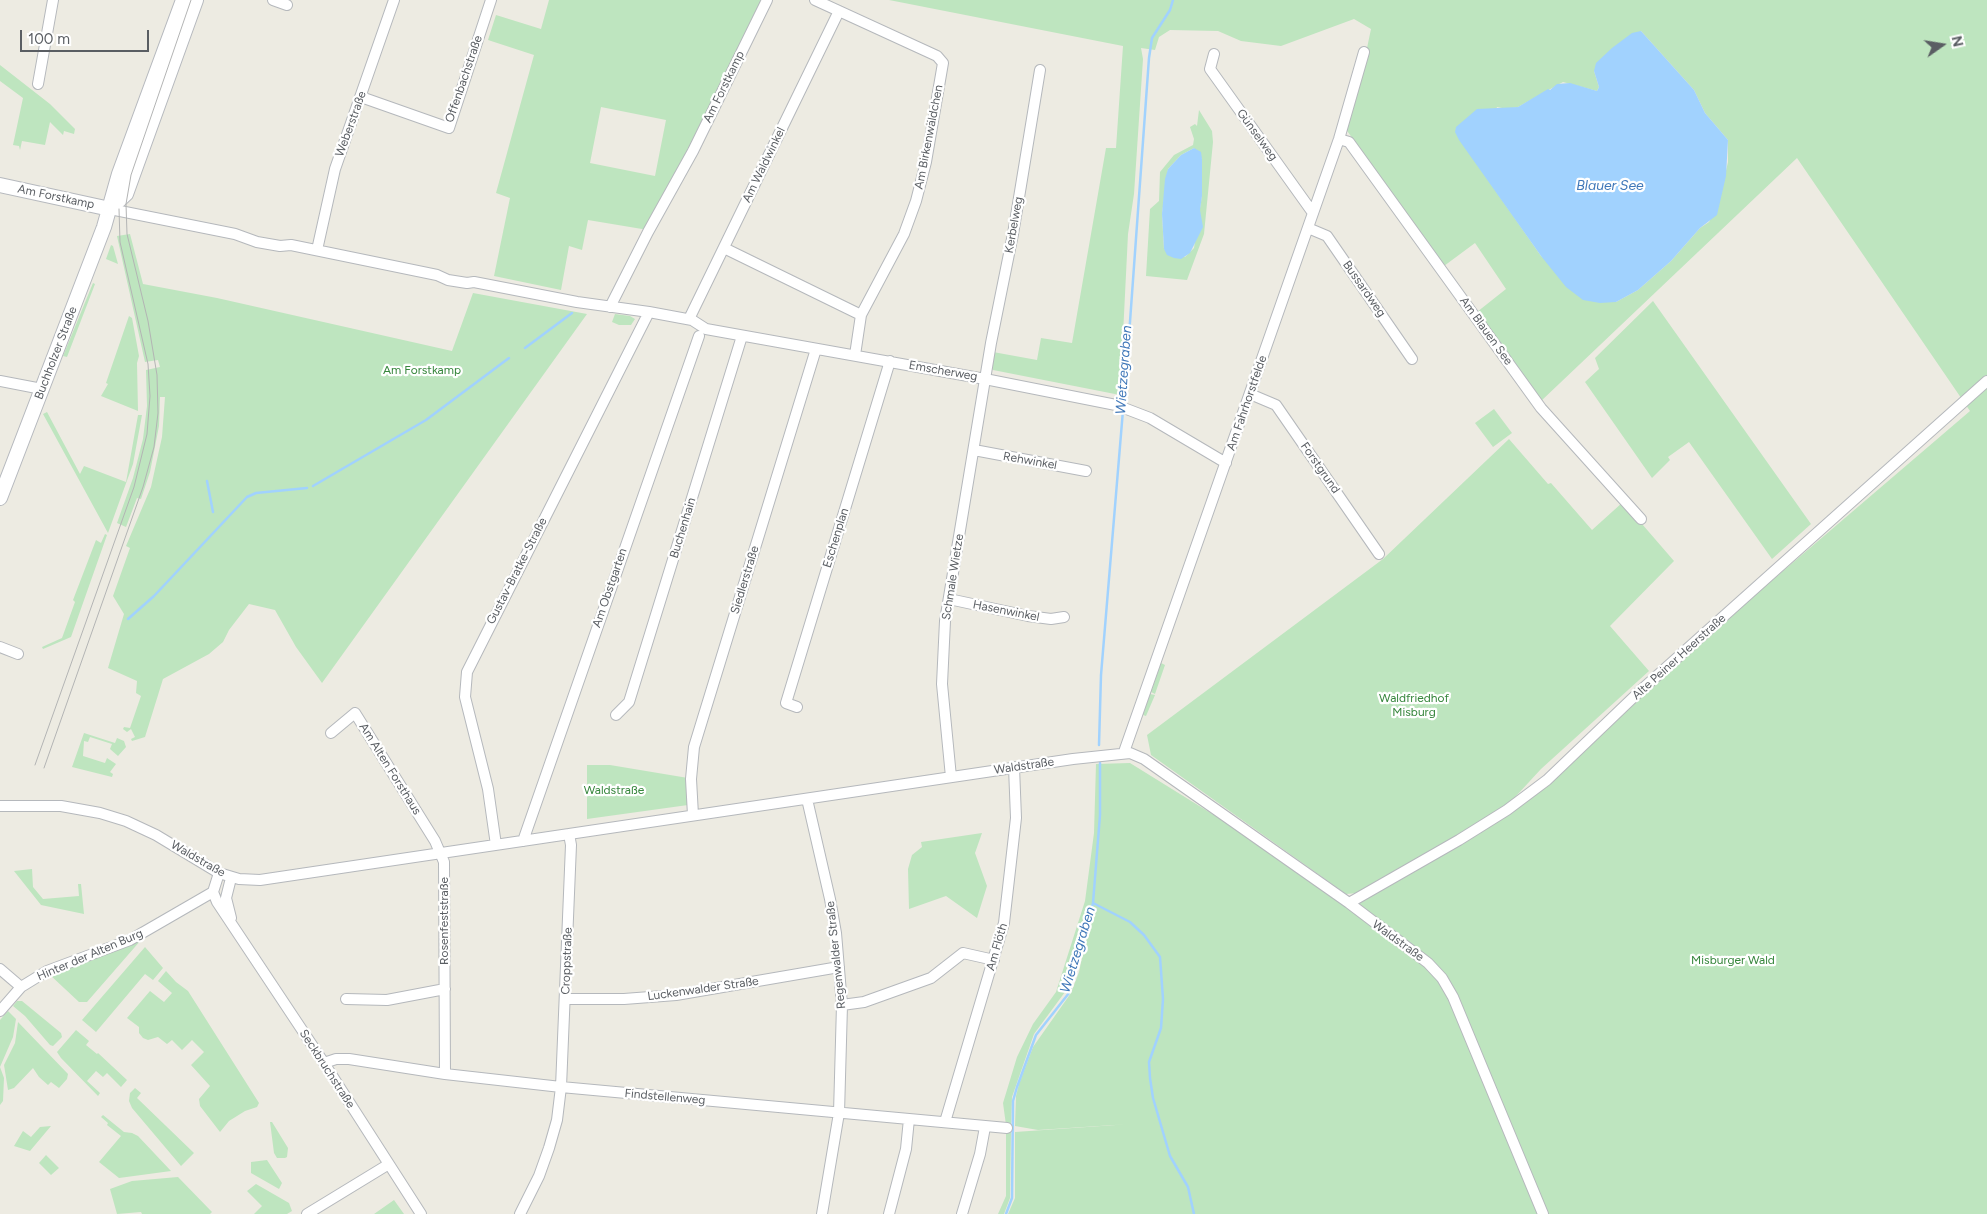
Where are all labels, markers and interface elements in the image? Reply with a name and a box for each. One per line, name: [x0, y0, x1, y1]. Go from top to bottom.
scale bar: [22, 20, 151, 52]
north arrow: [1917, 20, 1967, 70]
text: 100 m: [28, 30, 70, 48]
street label: Offenbachstraße: [442, 33, 486, 125]
text: N: [1948, 34, 1967, 49]
street label: Am Forstkamp: [700, 49, 748, 125]
street label: Am Birkenwäldchen: [912, 84, 946, 190]
street label: Weberstraße: [332, 89, 370, 159]
street label: Günselweg: [1233, 106, 1281, 164]
street label: Am Waldwinkel: [740, 125, 788, 205]
water label: Blauer See: [1576, 178, 1644, 194]
street label: Am Forstkamp: [16, 182, 96, 212]
street label: Kerbelweg: [1002, 196, 1026, 254]
street label: Bussardweg: [1339, 258, 1389, 320]
street label: Am Blauen See: [1456, 294, 1516, 368]
street label: Buchholzer Straße: [32, 304, 80, 402]
water label: Wietzegraben: [1113, 325, 1135, 415]
street label: Am Fahrhorstfelde: [1224, 354, 1270, 452]
street label: Emscherweg: [907, 358, 979, 384]
park label: Am Forstkamp: [383, 363, 461, 377]
street label: Forstgrund: [1297, 440, 1343, 496]
street label: Rehwinkel: [1002, 449, 1058, 473]
street label: Buchenhain: [667, 496, 699, 560]
street label: Eschenplan: [820, 506, 852, 570]
street label: Gustav-Bratke-Straße: [484, 515, 550, 627]
street label: Schmale Wietze: [939, 533, 967, 621]
street label: Siedlerstraße: [728, 544, 762, 616]
street label: Am Obstgarten: [590, 547, 630, 629]
street label: Hasenwinkel: [971, 597, 1041, 625]
street label: Alte Peiner Heerstraße: [1629, 611, 1729, 703]
park label: Waldfriedhof Misburg: [1379, 691, 1449, 719]
street label: Am Alten Forsthaus: [356, 720, 424, 818]
street label: Waldstraße: [993, 755, 1055, 777]
park label: Waldstraße: [584, 783, 644, 797]
street label: Waldstraße: [168, 838, 228, 880]
street label: Rosenfeststraße: [437, 877, 451, 965]
street label: Regenwalder Straße: [823, 900, 849, 1010]
water label: Wietzegraben: [1057, 905, 1099, 995]
street label: Waldstraße: [1369, 917, 1427, 965]
street label: Am Flöth: [983, 922, 1011, 972]
street label: Hinter der Alten Burg: [35, 926, 145, 984]
street label: Croppstraße: [559, 927, 575, 995]
park label: Misburger Wald: [1691, 953, 1775, 967]
street label: Luckenwalder Straße: [646, 974, 760, 1004]
street label: Seckbruchstraße: [296, 1027, 358, 1111]
street label: Findstellenweg: [624, 1086, 706, 1108]

